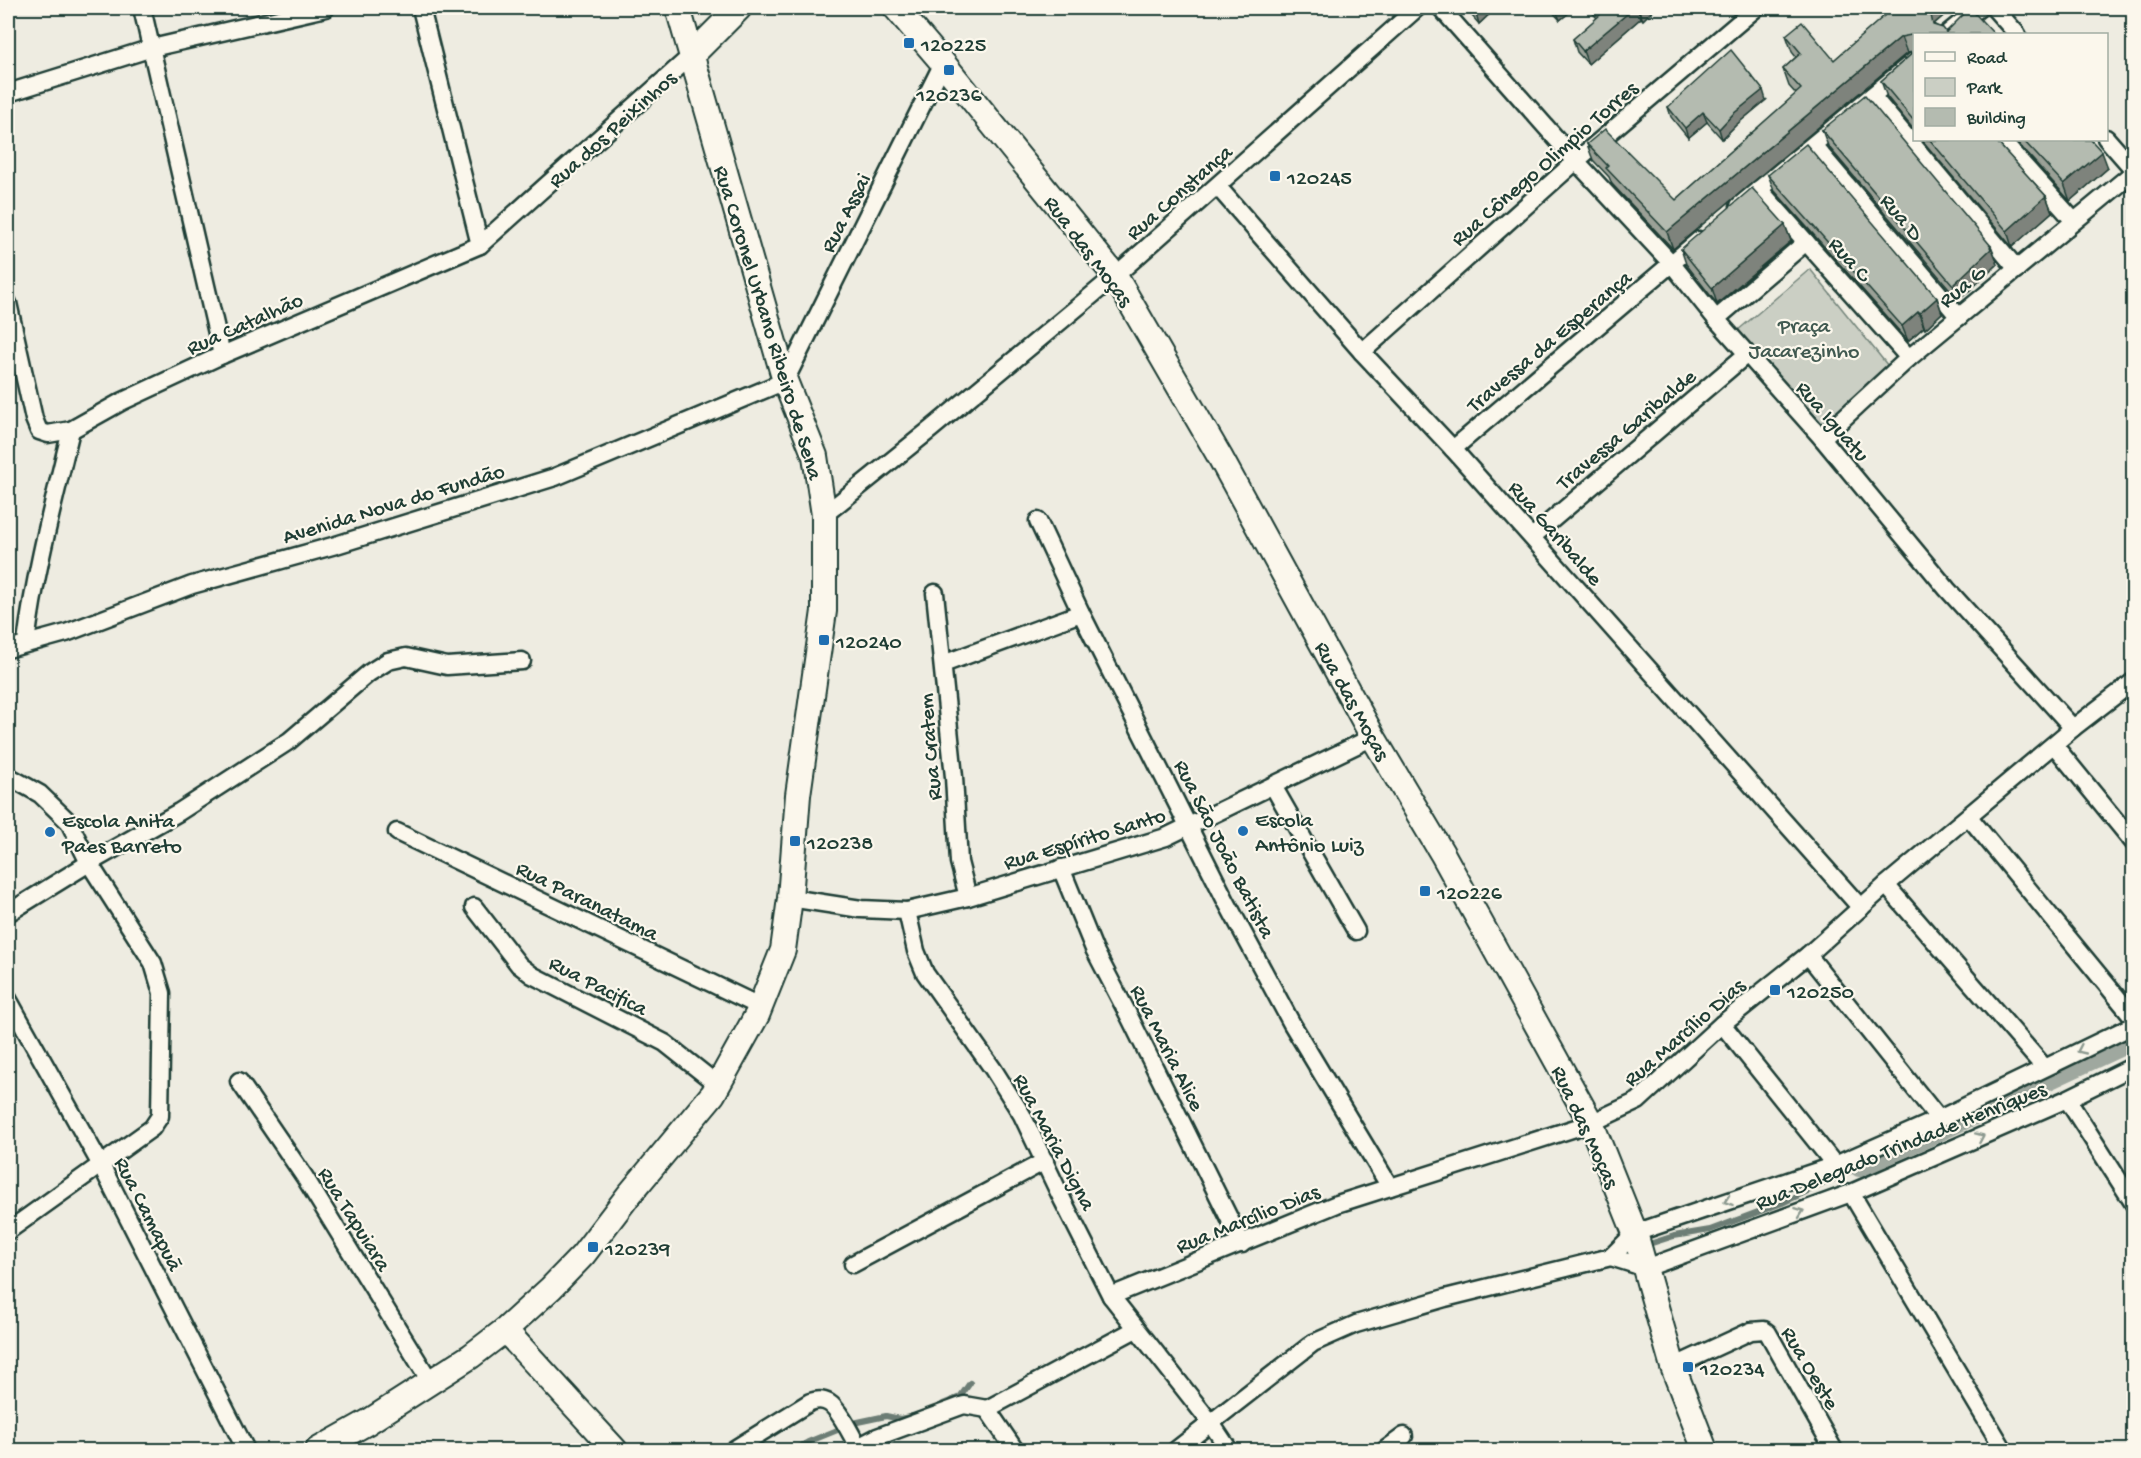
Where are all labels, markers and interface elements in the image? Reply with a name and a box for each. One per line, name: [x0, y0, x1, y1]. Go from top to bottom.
legend: [1913, 33, 2108, 141]
place label: 120225: [920, 34, 986, 60]
marker: 120225: [902, 36, 916, 50]
text: Road: [1967, 49, 2008, 70]
marker: 120236: [942, 63, 956, 77]
street label: Rua dos Peixinhos: [544, 66, 684, 195]
street label: Rua Cônego Olimpio Torres: [1447, 76, 1645, 253]
text: Park: [1966, 79, 2003, 100]
place label: 120236: [915, 84, 983, 110]
text: Building: [1966, 109, 2026, 130]
street label: Rua Constança: [1122, 140, 1240, 247]
street label: Rua Coronel Urbano Ribeiro de Sena: [706, 163, 827, 484]
place label: 120245: [1286, 167, 1352, 193]
marker: 120245: [1268, 169, 1282, 183]
street label: Rua Assai: [817, 170, 879, 258]
street label: Rua D: [1873, 190, 1928, 248]
street label: Rua das Moças: [1037, 192, 1137, 314]
street label: Rua C: [1821, 233, 1876, 290]
street label: Rua G: [1935, 260, 1993, 315]
street label: Travessa da Esperança: [1461, 266, 1639, 421]
street label: Rua Catalhão: [183, 288, 308, 363]
park label: Praça Jacarezinho: [1749, 315, 1859, 366]
street label: Travessa Garibalde: [1551, 365, 1703, 498]
street label: Rua Iguatu: [1789, 377, 1873, 468]
street label: Avenida Nova do Fundão: [280, 460, 508, 552]
street label: Rua Garibalde: [1501, 477, 1607, 593]
place label: 120240: [835, 631, 902, 657]
marker: 120240: [817, 633, 831, 647]
street label: Rua das Moças: [1307, 638, 1394, 767]
street label: Rua Cratem: [914, 692, 950, 801]
street label: Rua São João Batista: [1166, 756, 1279, 944]
street label: Rua Espírito Santo: [1001, 804, 1169, 878]
place label: Escola Antônio Luiz: [1255, 809, 1365, 860]
place label: Escola Anita Paes Barreto: [61, 810, 182, 861]
marker: Escola Antônio Luiz: [1236, 824, 1250, 838]
marker: Escola Anita Paes Barreto: [43, 825, 57, 839]
place label: 120238: [806, 832, 873, 858]
marker: 120238: [788, 834, 802, 848]
street label: Rua Paranatama: [511, 857, 662, 949]
place label: 120226: [1436, 882, 1503, 908]
marker: 120226: [1418, 884, 1432, 898]
street label: Rua Pacifica: [544, 952, 651, 1024]
street label: Rua Marcílio Dias: [1620, 974, 1752, 1094]
street label: Rua Maria Alice: [1122, 981, 1209, 1117]
place label: 120250: [1786, 981, 1854, 1007]
marker: 120250: [1768, 983, 1782, 997]
one-way arrow: [2076, 1042, 2087, 1054]
street label: Rua das Moças: [1544, 1062, 1623, 1194]
street label: Rua Maria Digna: [1006, 1070, 1100, 1216]
street label: Rua Delegado Trindade Henriques: [1752, 1077, 2052, 1218]
one-way arrow: [1973, 1132, 1984, 1144]
street label: Rua Camapuã: [107, 1153, 187, 1277]
street label: Rua Tapuiara: [310, 1163, 395, 1278]
street label: Rua Marcílio Dias: [1173, 1180, 1325, 1261]
one-way arrow: [1723, 1194, 1734, 1207]
one-way arrow: [1794, 1207, 1805, 1219]
place label: 120239: [604, 1238, 670, 1264]
marker: 120239: [586, 1240, 600, 1254]
street label: Rua Oeste: [1774, 1323, 1844, 1416]
place label: 120234: [1699, 1358, 1765, 1384]
marker: 120234: [1681, 1360, 1695, 1374]

